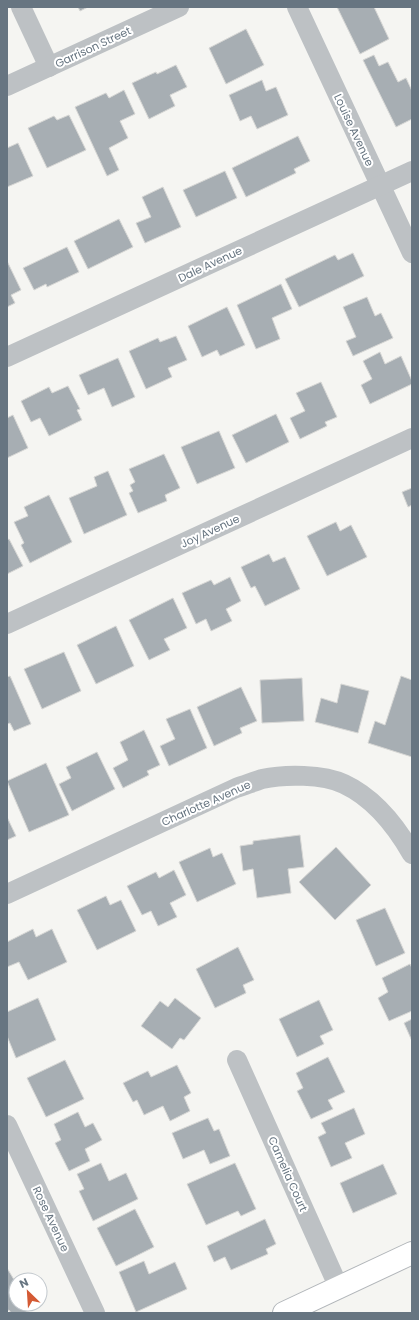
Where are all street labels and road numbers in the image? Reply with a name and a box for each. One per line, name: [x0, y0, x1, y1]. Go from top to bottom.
street label: Garrison Street: [53, 22, 133, 72]
street label: Louise Avenue: [330, 91, 378, 169]
street label: Dale Avenue: [175, 242, 245, 286]
street label: Joy Avenue: [178, 510, 242, 552]
street label: Charlotte Avenue: [159, 776, 253, 830]
street label: Camelia Court: [264, 1134, 312, 1214]
street label: Rose Avenue: [29, 1184, 73, 1254]

